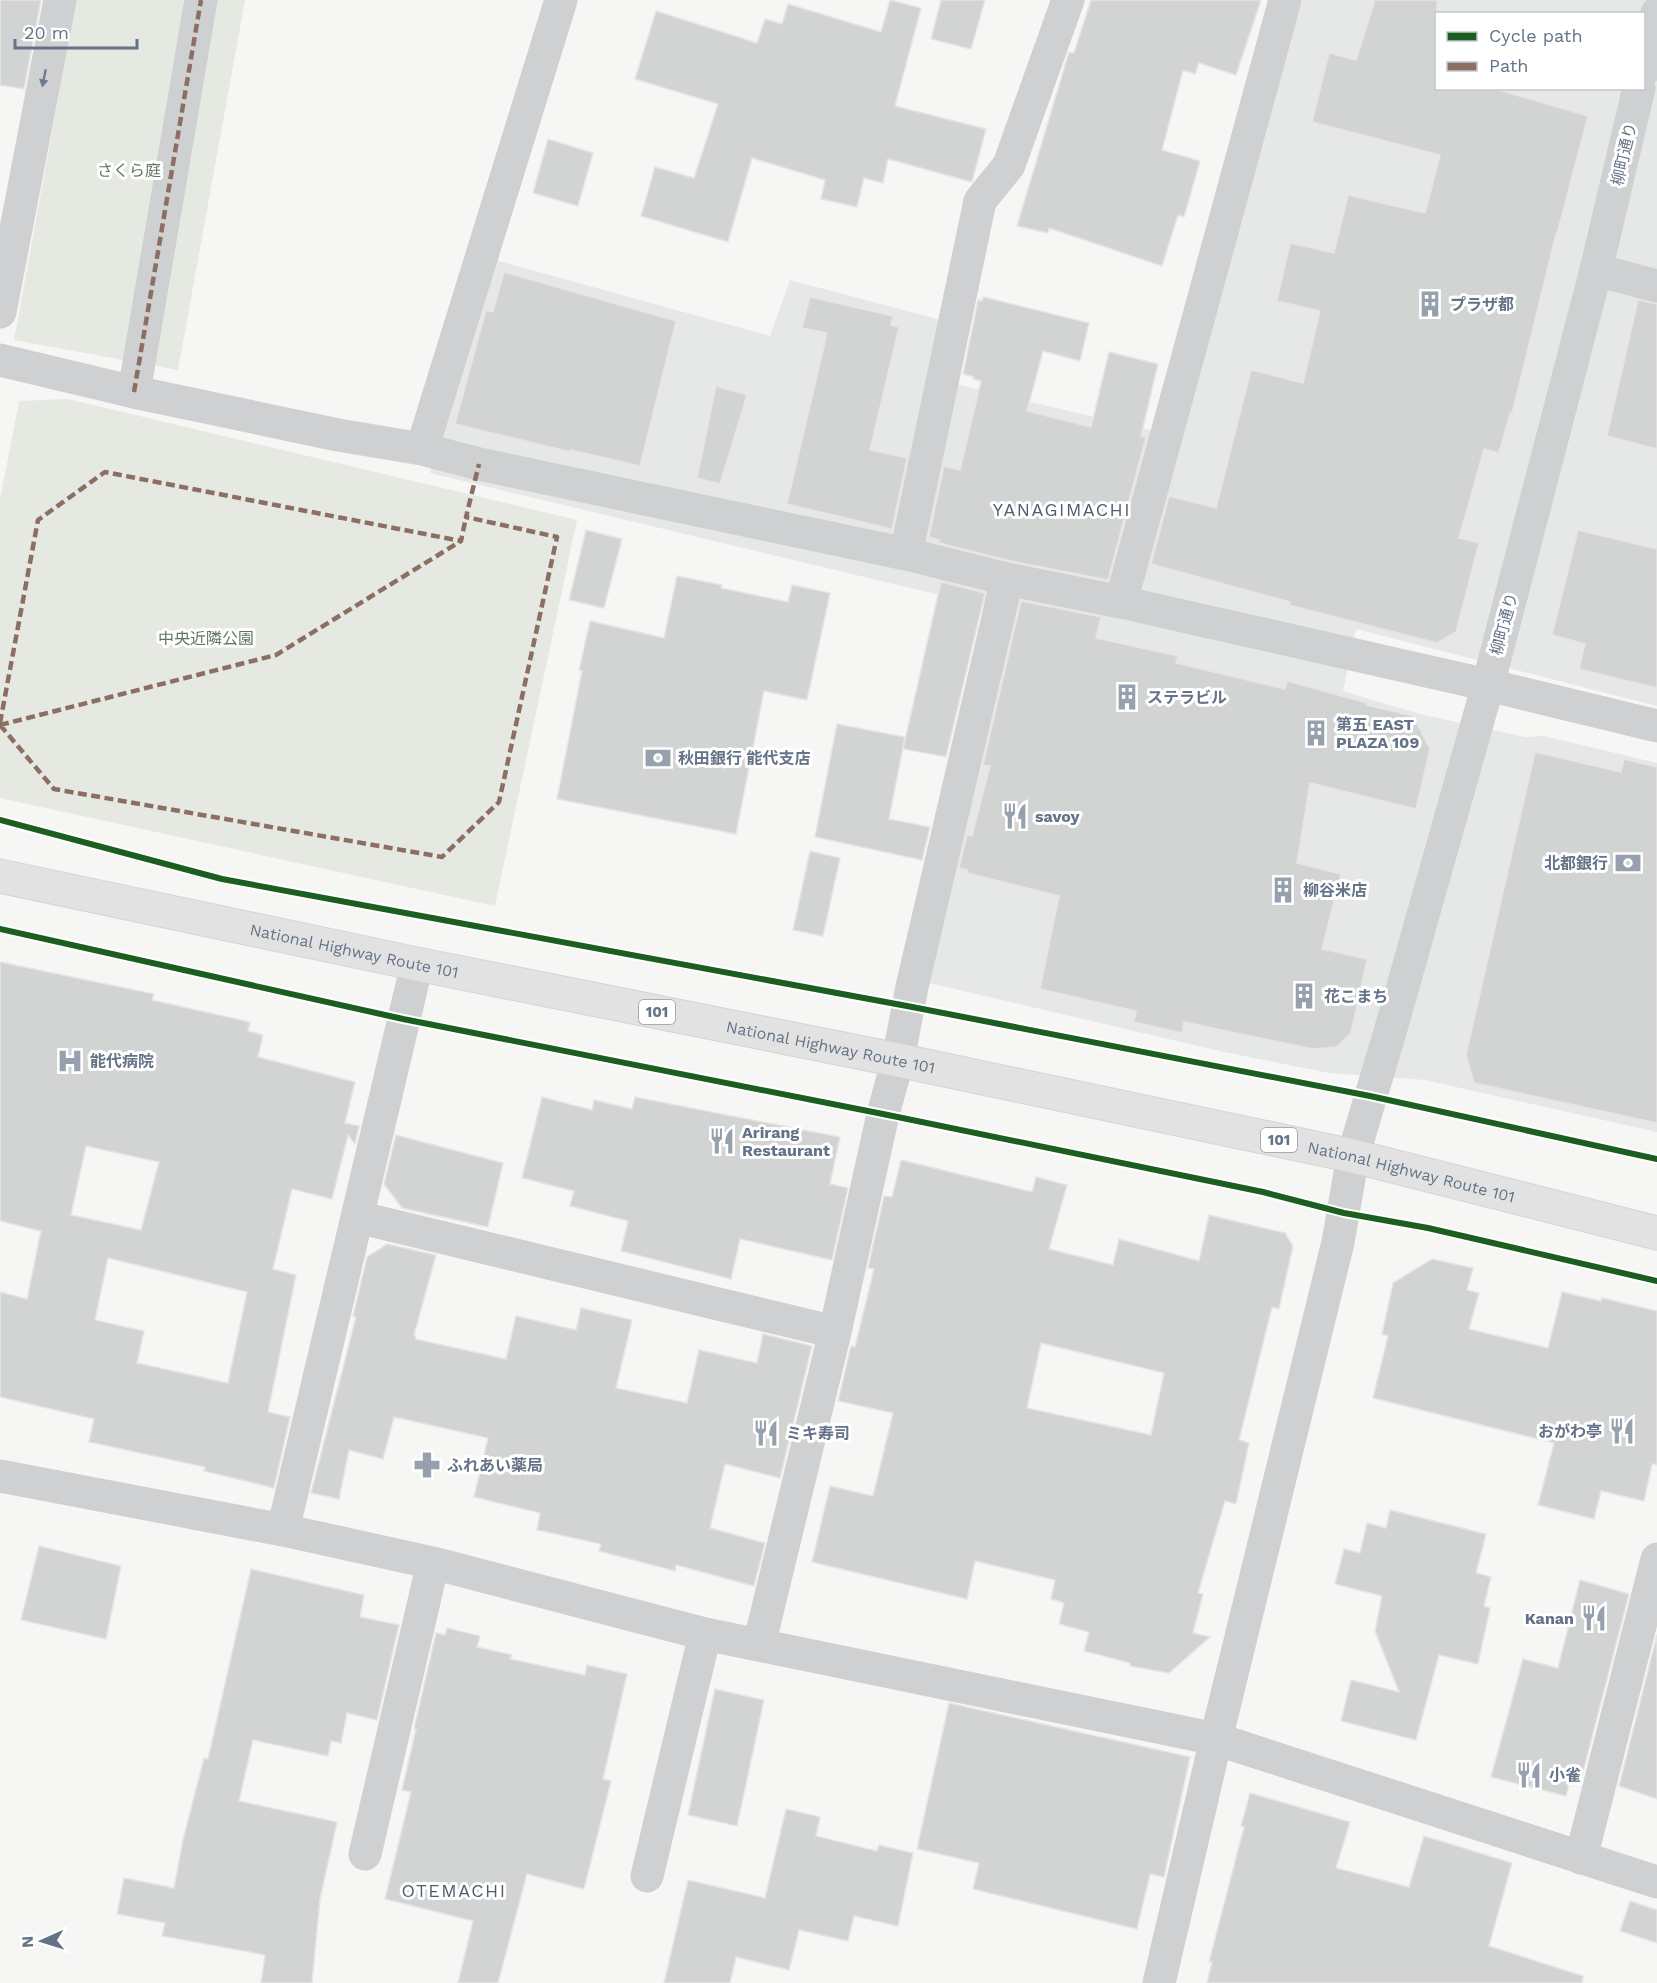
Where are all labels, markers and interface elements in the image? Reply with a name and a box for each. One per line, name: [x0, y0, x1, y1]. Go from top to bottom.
scale bar: [15, 12, 136, 50]
legend: [1435, 12, 1645, 90]
text: 20 m: [24, 22, 69, 43]
text: Cycle path: [1489, 25, 1583, 46]
text: Path: [1489, 55, 1529, 76]
one-way arrow: [39, 69, 48, 88]
street label: 柳町通り: [1608, 121, 1640, 187]
park label: さくら庭: [97, 161, 161, 180]
building icon: プラザ都: [1415, 289, 1445, 319]
place label: プラザ都: [1450, 295, 1514, 314]
district label: YANAGIMACHI: [993, 499, 1131, 520]
street label: 柳町通り: [1487, 591, 1521, 657]
park label: 中央近隣公園: [158, 629, 254, 648]
building icon: ステラビル: [1112, 682, 1142, 712]
place label: ステラビル: [1147, 688, 1227, 707]
place label: 第五 EAST PLAZA 109: [1336, 715, 1419, 752]
building icon: 第五 EAST PLAZA 109: [1301, 718, 1331, 748]
bank icon: 秋田銀行 能代支店: [643, 743, 673, 773]
place label: 秋田銀行 能代支店: [678, 749, 811, 768]
restaurant icon: savoy: [1000, 801, 1030, 831]
place label: savoy: [1035, 807, 1080, 826]
bank icon: 北都銀行: [1613, 848, 1643, 878]
place label: 北都銀行: [1544, 854, 1608, 873]
building icon: 柳谷米店: [1268, 875, 1298, 905]
place label: 柳谷米店: [1303, 881, 1367, 900]
street label: National Highway Route 101: [248, 920, 460, 982]
building icon: 花こまち: [1289, 981, 1319, 1011]
place label: 花こまち: [1324, 987, 1388, 1006]
road number: 101: [639, 1000, 675, 1024]
street label: National Highway Route 101: [725, 1016, 937, 1077]
hospital icon: 能代病院: [55, 1046, 85, 1076]
place label: 能代病院: [90, 1052, 154, 1071]
place label: Arirang Restaurant: [742, 1123, 830, 1160]
restaurant icon: Arirang Restaurant: [707, 1126, 737, 1156]
road number: 101: [1261, 1128, 1297, 1152]
street label: National Highway Route 101: [1306, 1137, 1517, 1206]
restaurant icon: おがわ亭: [1607, 1416, 1637, 1446]
restaurant icon: ミキ寿司: [751, 1418, 781, 1448]
place label: おがわ亭: [1538, 1422, 1602, 1441]
place label: ミキ寿司: [786, 1424, 850, 1443]
pharmacy icon: ふれあい薬局: [412, 1450, 442, 1480]
place label: ふれあい薬局: [447, 1456, 543, 1475]
restaurant icon: Kanan: [1579, 1603, 1609, 1633]
place label: Kanan: [1525, 1609, 1574, 1628]
restaurant icon: 小雀: [1514, 1760, 1544, 1790]
place label: 小雀: [1549, 1766, 1581, 1785]
district label: OTEMACHI: [401, 1880, 507, 1901]
north arrow: [12, 1911, 72, 1971]
text: N: [18, 1935, 37, 1948]

